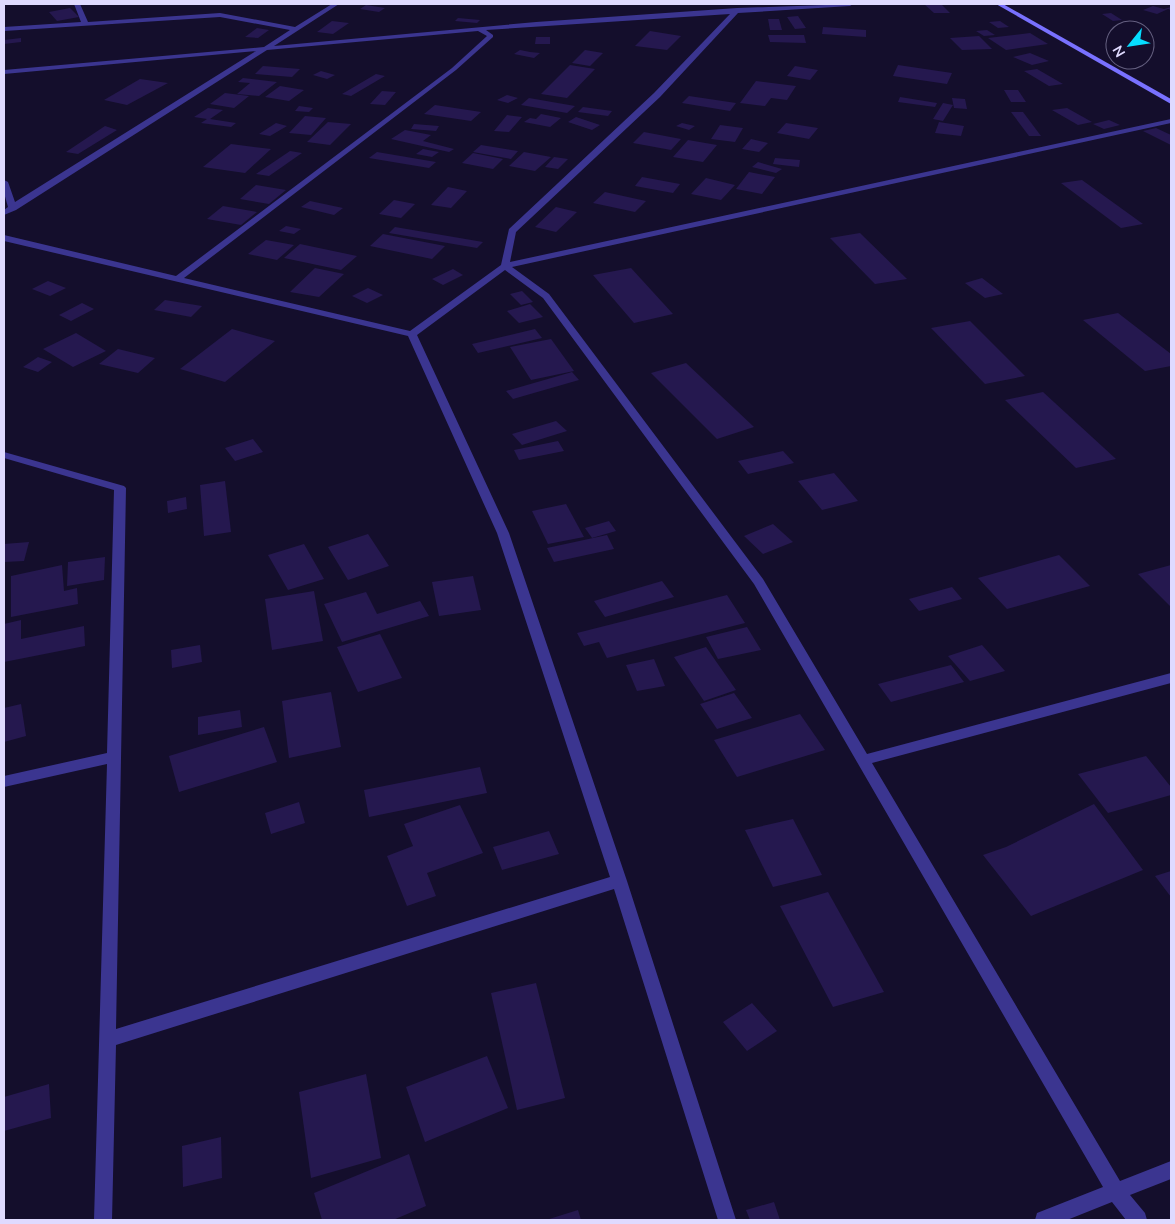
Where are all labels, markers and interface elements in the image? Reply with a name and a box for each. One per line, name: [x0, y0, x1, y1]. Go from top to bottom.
north arrow: [1105, 20, 1155, 70]
text: N: [1108, 42, 1130, 61]

